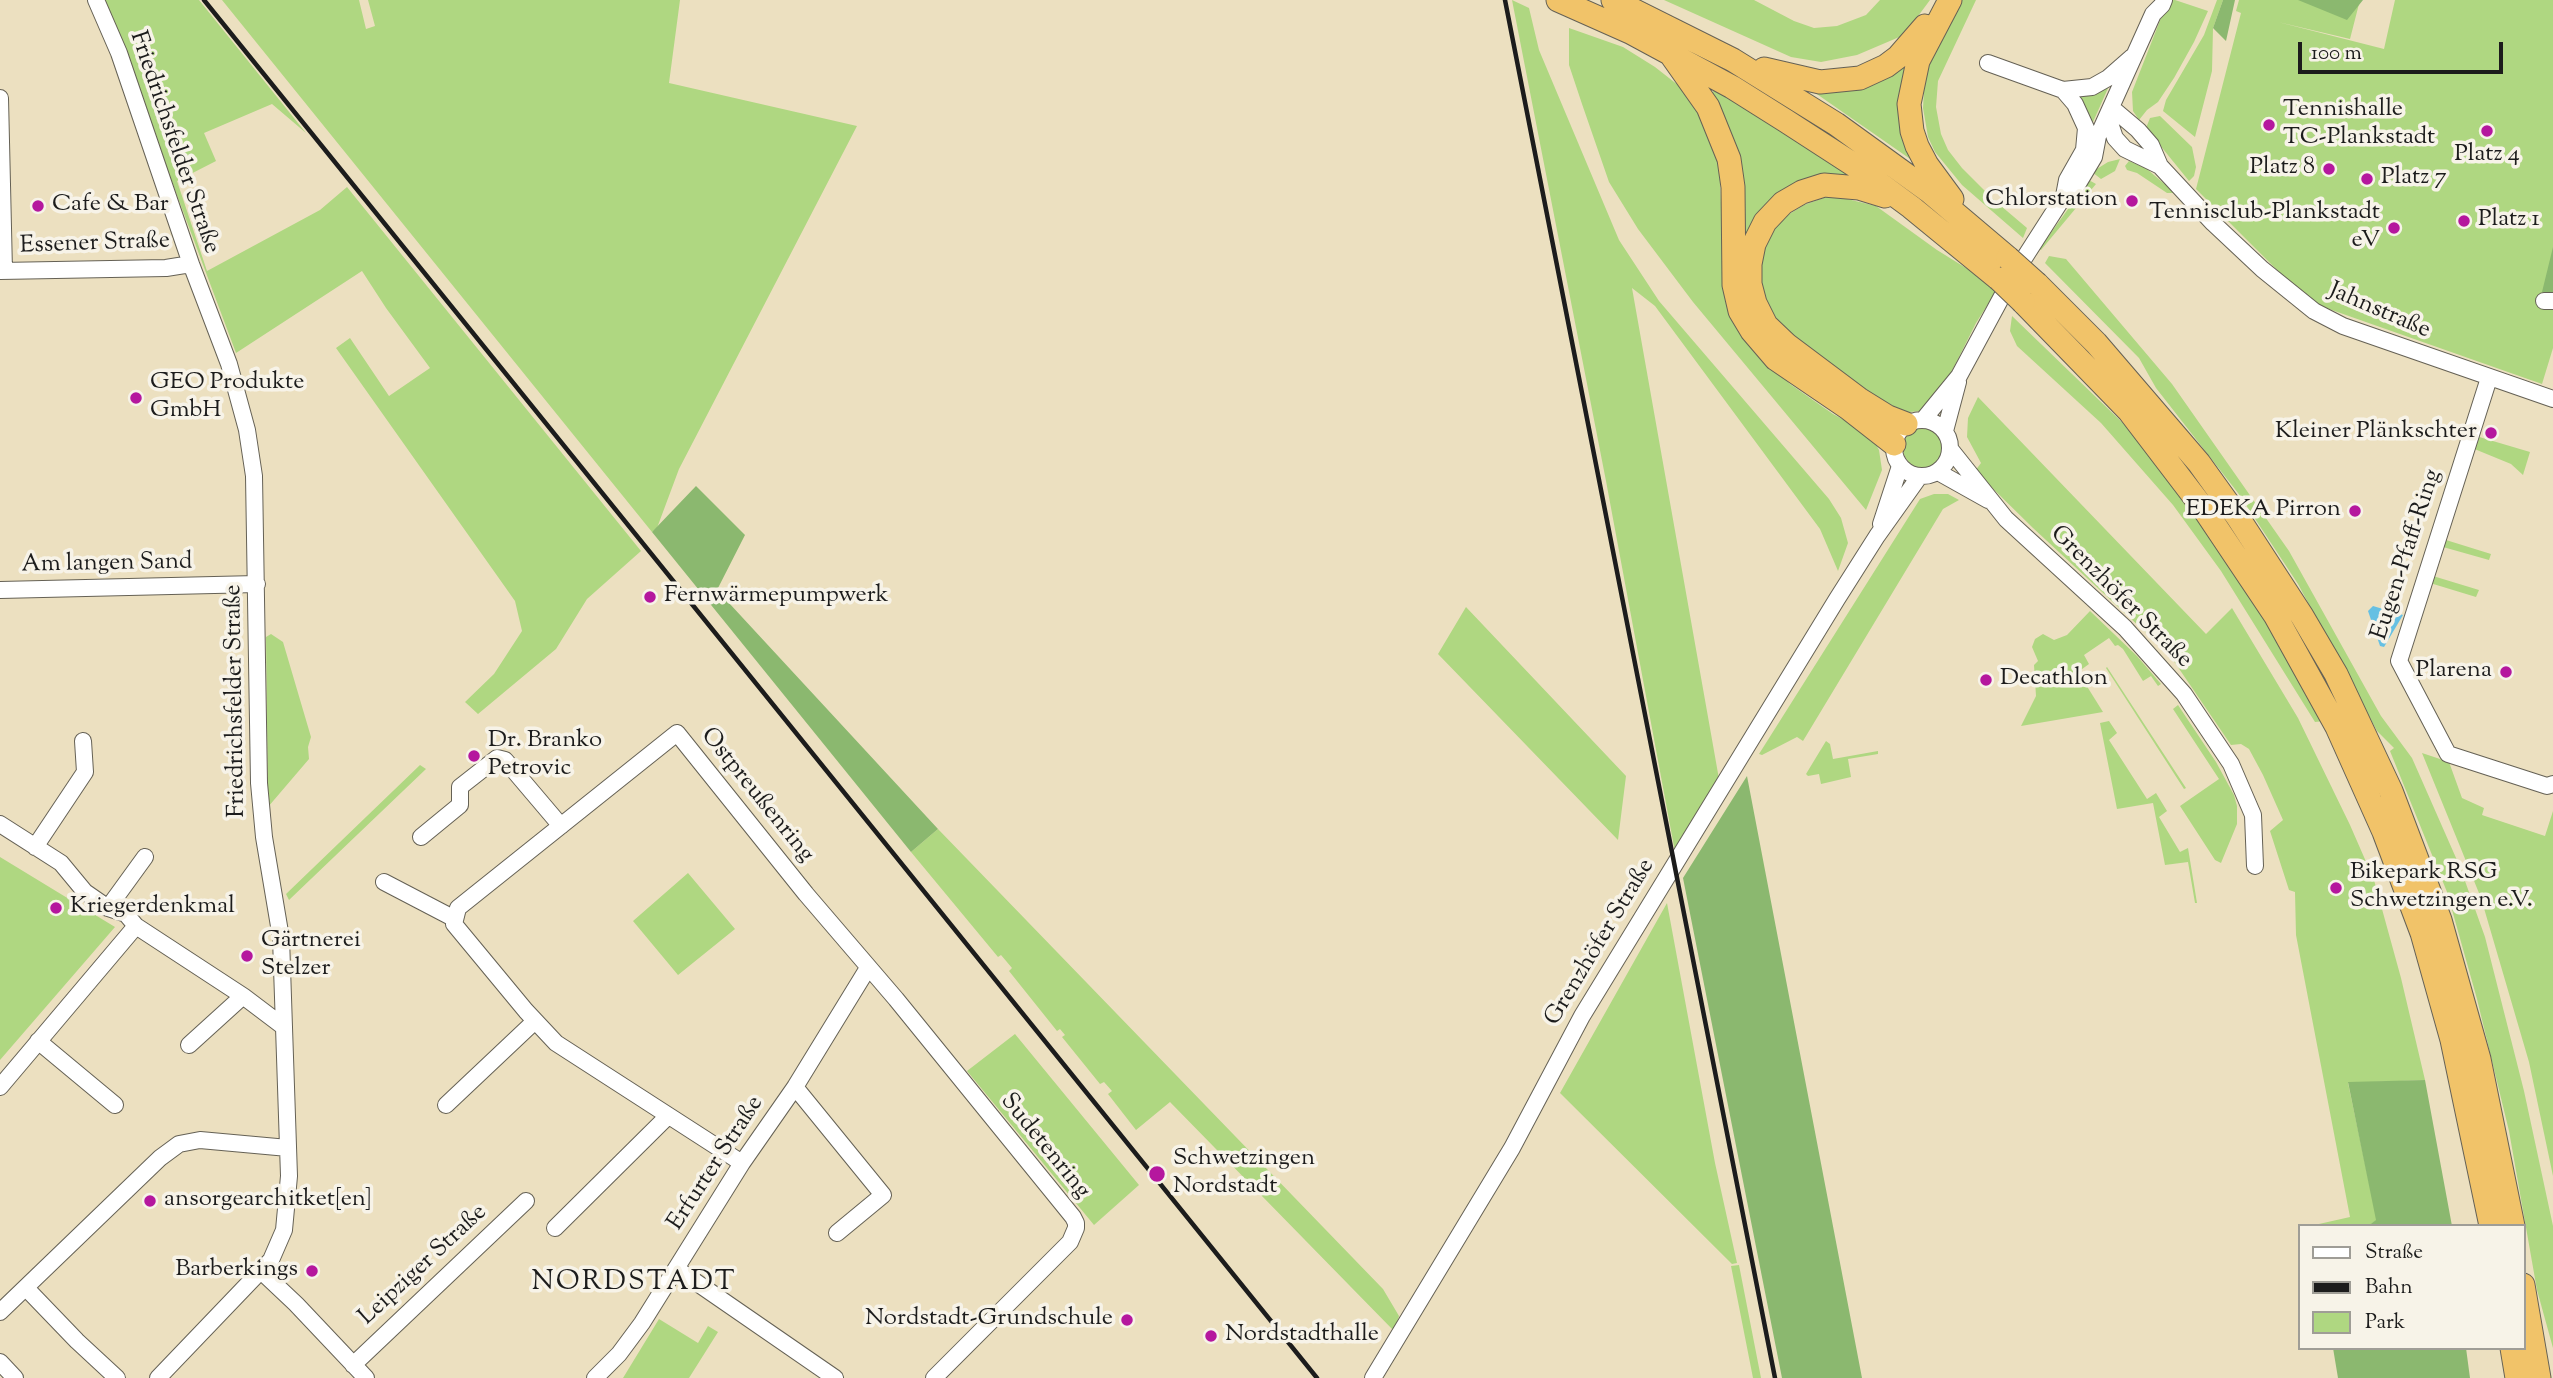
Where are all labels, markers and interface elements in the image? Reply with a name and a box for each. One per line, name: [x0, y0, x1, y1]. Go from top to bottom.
street label: Friedrichsfelder Straße: [121, 28, 225, 258]
scale bar: [2301, 28, 2506, 72]
text: 100 m: [2311, 39, 2362, 69]
place label: Tennishalle TC-Plankstadt: [2283, 97, 2435, 153]
marker: Tennishalle TC-Plankstadt: [2261, 117, 2277, 133]
marker: Platz 4: [2479, 123, 2495, 139]
place label: Platz 4: [2454, 142, 2520, 170]
place label: Platz 8: [2250, 155, 2315, 183]
marker: Platz 8: [2321, 161, 2337, 177]
place label: Platz 7: [2381, 165, 2446, 193]
marker: Platz 7: [2359, 171, 2375, 187]
place label: Chlorstation: [1985, 187, 2118, 215]
place label: Cafe & Bar: [52, 192, 169, 220]
marker: Chlorstation: [2124, 193, 2140, 209]
marker: Cafe & Bar: [30, 198, 46, 214]
place label: Tennisclub-Plankstadt eV: [2149, 200, 2380, 256]
place label: Platz 1: [2478, 207, 2540, 235]
marker: Platz 1: [2456, 213, 2472, 229]
marker: Tennisclub-Plankstadt eV: [2386, 220, 2402, 236]
street label: Essener Straße: [19, 228, 171, 262]
street label: Jahnstraße: [2324, 278, 2434, 346]
place label: GEO Produkte GmbH: [150, 370, 304, 426]
marker: GEO Produkte GmbH: [128, 390, 144, 406]
place label: Kleiner Plänkschter: [2275, 419, 2477, 447]
marker: Kleiner Plänkschter: [2483, 425, 2499, 441]
street label: Eugen-Pfaff-Ring: [2367, 466, 2449, 644]
place label: EDEKA Pirron: [2186, 497, 2341, 525]
marker: EDEKA Pirron: [2347, 503, 2363, 519]
street label: Grenzhöfer Straße: [2043, 521, 2197, 675]
street label: Am langen Sand: [21, 549, 193, 581]
place label: Fernwärmepumpwerk: [664, 583, 889, 611]
street label: Friedrichsfelder Straße: [221, 584, 253, 818]
marker: Fernwärmepumpwerk: [642, 589, 658, 605]
place label: Plarena: [2416, 658, 2492, 686]
marker: Plarena: [2498, 664, 2514, 680]
place label: Decathlon: [2000, 666, 2108, 694]
marker: Decathlon: [1978, 672, 1994, 688]
street label: Ostpreußenring: [693, 723, 819, 869]
place label: Dr. Branko Petrovic: [488, 728, 602, 784]
marker: Dr. Branko Petrovic: [466, 748, 482, 764]
street label: Grenzhöfer Straße: [1540, 854, 1662, 1032]
place label: Bikepark RSG Schwetzingen e.V.: [2350, 860, 2533, 916]
marker: Bikepark RSG Schwetzingen e.V.: [2328, 880, 2344, 896]
place label: Kriegerdenkmal: [70, 894, 235, 922]
marker: Kriegerdenkmal: [48, 900, 64, 916]
place label: Gärtnerei Stelzer: [261, 928, 361, 984]
marker: Gärtnerei Stelzer: [239, 948, 255, 964]
street label: Sudetenring: [993, 1088, 1095, 1206]
street label: Erfurter Straße: [663, 1091, 771, 1237]
place label: Schwetzingen Nordstadt: [1173, 1146, 1315, 1202]
marker: Schwetzingen Nordstadt: [1147, 1164, 1167, 1184]
place label: ansorgearchitket[en]: [164, 1187, 372, 1215]
marker: ansorgearchitket[en]: [142, 1193, 158, 1209]
street label: Leipziger Straße: [354, 1199, 494, 1333]
legend: [2298, 1224, 2525, 1350]
text: Straße: [2365, 1238, 2423, 1268]
place label: Barberkings: [175, 1257, 298, 1285]
marker: Barberkings: [304, 1263, 320, 1279]
district label: NORDSTADT: [533, 1267, 735, 1301]
text: Bahn: [2365, 1273, 2413, 1303]
place label: Nordstadt-Grundschule: [865, 1306, 1113, 1334]
text: Park: [2365, 1308, 2405, 1338]
marker: Nordstadt-Grundschule: [1119, 1312, 1135, 1328]
place label: Nordstadthalle: [1225, 1322, 1379, 1350]
marker: Nordstadthalle: [1203, 1328, 1219, 1344]

